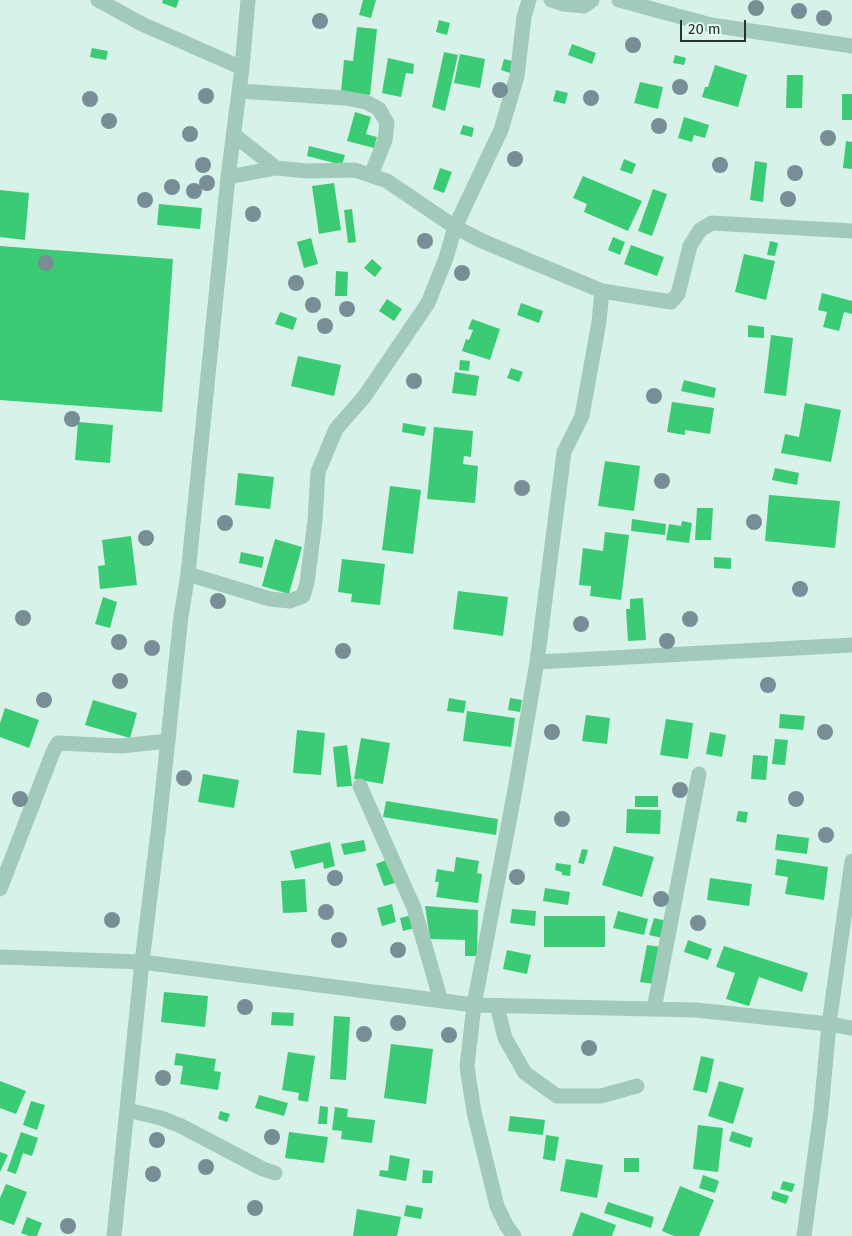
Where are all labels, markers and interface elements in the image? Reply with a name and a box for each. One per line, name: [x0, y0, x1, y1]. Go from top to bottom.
scale bar: [682, 10, 748, 42]
text: 20 m: [688, 20, 721, 38]

